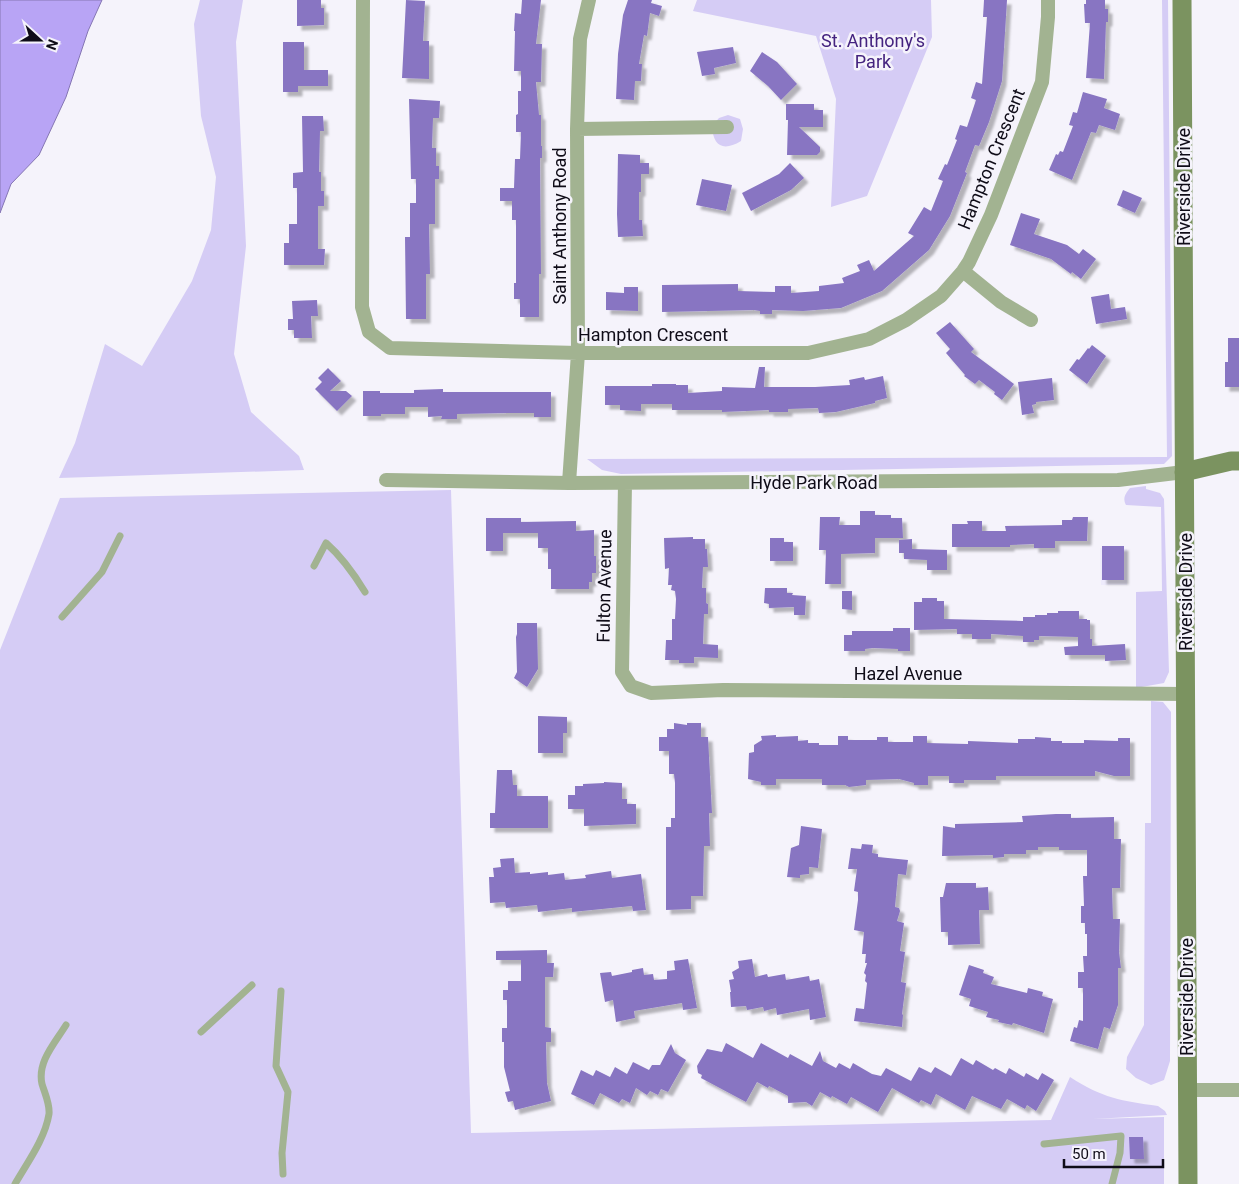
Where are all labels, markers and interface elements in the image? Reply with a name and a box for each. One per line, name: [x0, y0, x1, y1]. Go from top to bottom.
north arrow: [15, 15, 65, 65]
park label: St. Anthony's Park: [821, 30, 925, 72]
text: N: [43, 37, 61, 52]
street label: Hampton Crescent: [953, 85, 1029, 233]
street label: Riverside Drive: [1173, 128, 1194, 246]
street label: Saint Anthony Road: [549, 147, 570, 305]
street label: Hampton Crescent: [578, 324, 728, 345]
street label: Hyde Park Road: [750, 472, 878, 493]
street label: Fulton Avenue: [593, 529, 615, 643]
street label: Riverside Drive: [1175, 533, 1196, 651]
street label: Hazel Avenue: [854, 663, 962, 684]
street label: Riverside Drive: [1176, 938, 1197, 1056]
scale bar: [1064, 1136, 1163, 1168]
text: 50 m: [1072, 1145, 1106, 1163]

